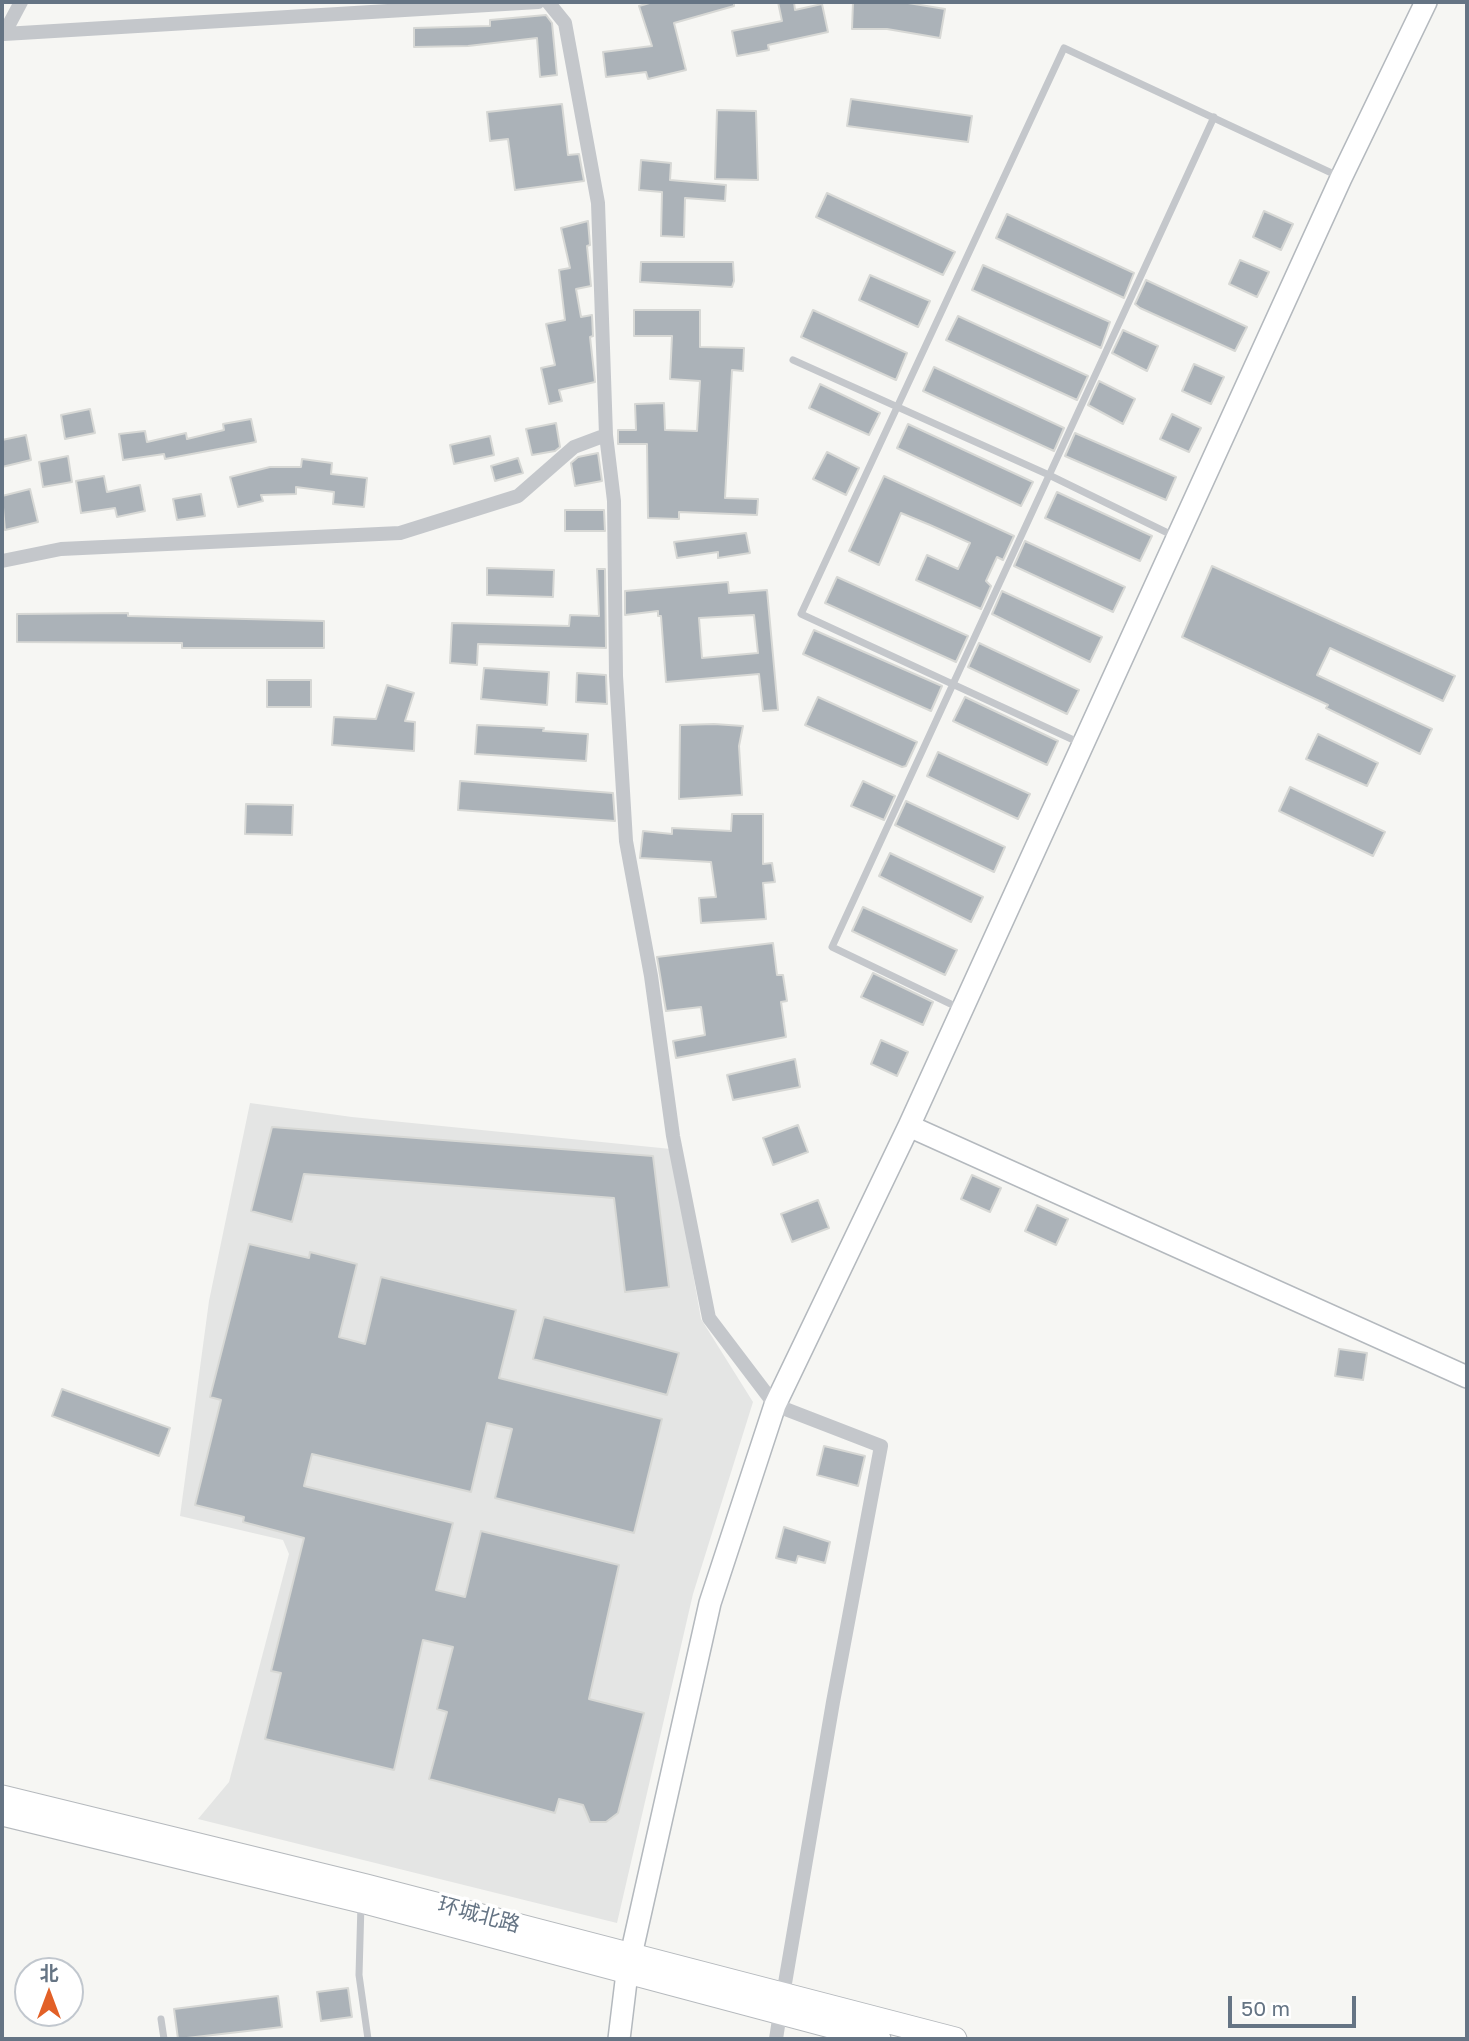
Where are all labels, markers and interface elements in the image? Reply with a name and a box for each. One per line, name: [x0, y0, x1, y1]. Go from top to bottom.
street label: 环城北路: [435, 1892, 523, 1938]
north arrow: [14, 1957, 84, 2027]
text: 北: [39, 1961, 59, 1984]
scale bar: [1231, 1982, 1359, 2026]
text: 50 m: [1241, 1995, 1290, 2021]

